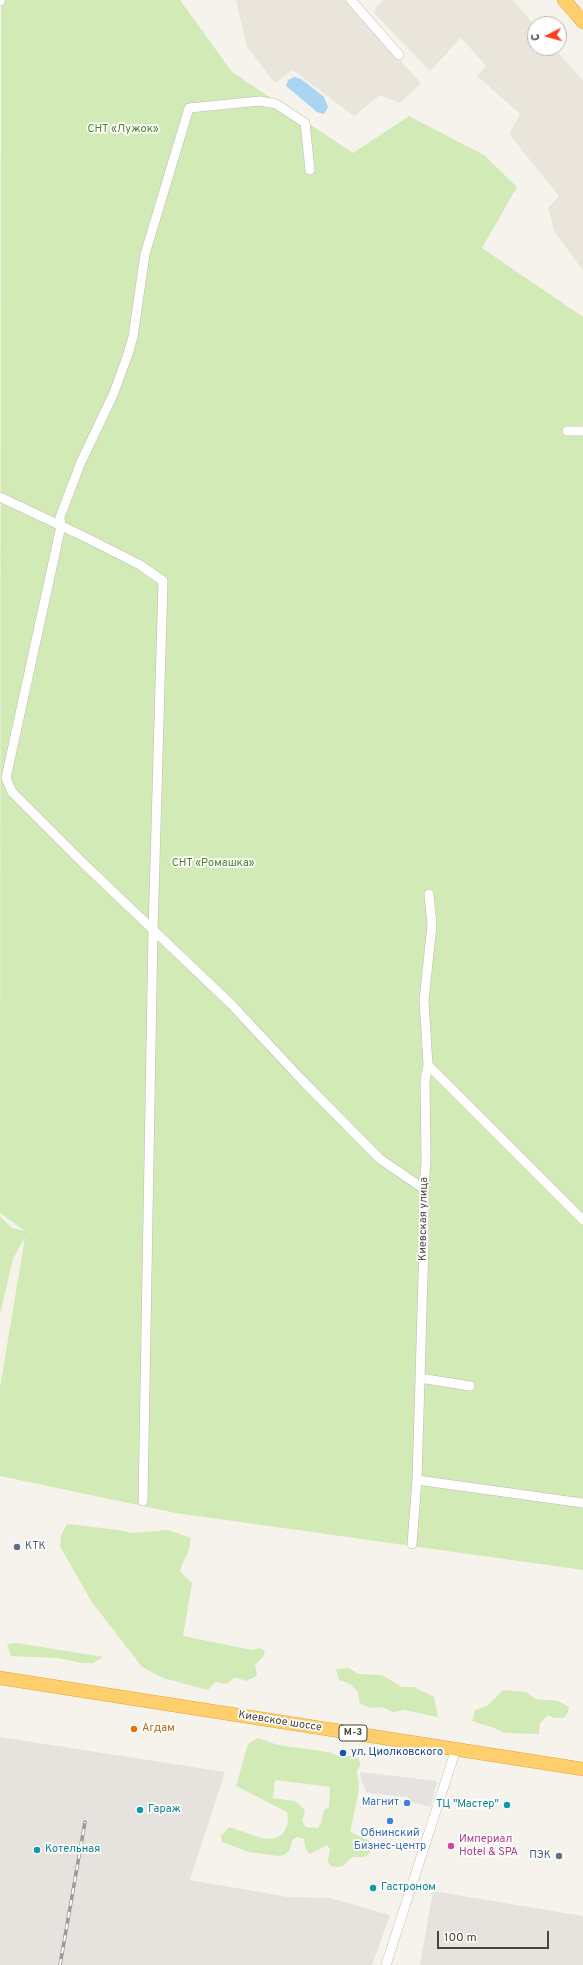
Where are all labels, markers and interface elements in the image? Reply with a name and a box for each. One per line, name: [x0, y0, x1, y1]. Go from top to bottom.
north arrow: [527, 16, 567, 56]
text: С: [529, 33, 543, 41]
park label: СНТ «Лужок»: [87, 123, 159, 137]
park label: СНТ «Ромашка»: [172, 857, 254, 871]
street label: Киевская улица: [417, 1177, 431, 1261]
place label: КТК: [25, 1540, 46, 1554]
marker: КТК: [12, 1542, 22, 1552]
street label: Киевское шоссе: [237, 1709, 323, 1735]
place label: Агдам: [142, 1722, 175, 1736]
marker: Агдам: [129, 1724, 139, 1734]
road number: М-3: [339, 1725, 367, 1741]
place label: ул. Циолковского: [351, 1746, 443, 1760]
marker: ул. Циолковского: [338, 1748, 348, 1758]
place label: Магнит: [362, 1796, 399, 1810]
marker: Магнит: [402, 1798, 412, 1808]
place label: ТЦ "Мастер": [436, 1798, 499, 1812]
marker: ТЦ "Мастер": [502, 1800, 512, 1810]
place label: Гараж: [148, 1803, 181, 1817]
marker: Гараж: [135, 1805, 145, 1815]
marker: Обнинский Бизнес-центр: [385, 1816, 395, 1826]
place label: Обнинский Бизнес-центр: [354, 1827, 426, 1853]
place label: Империал Hotel & SPA: [459, 1833, 518, 1859]
marker: Империал Hotel & SPA: [446, 1841, 456, 1851]
place label: Котельная: [45, 1843, 100, 1857]
marker: Котельная: [32, 1845, 42, 1855]
place label: ПЭК: [529, 1849, 551, 1863]
marker: ПЭК: [554, 1851, 564, 1861]
place label: Гастроном: [381, 1881, 436, 1895]
marker: Гастроном: [368, 1883, 378, 1893]
scale bar: [439, 1923, 551, 1949]
text: 100 m: [444, 1930, 477, 1946]

